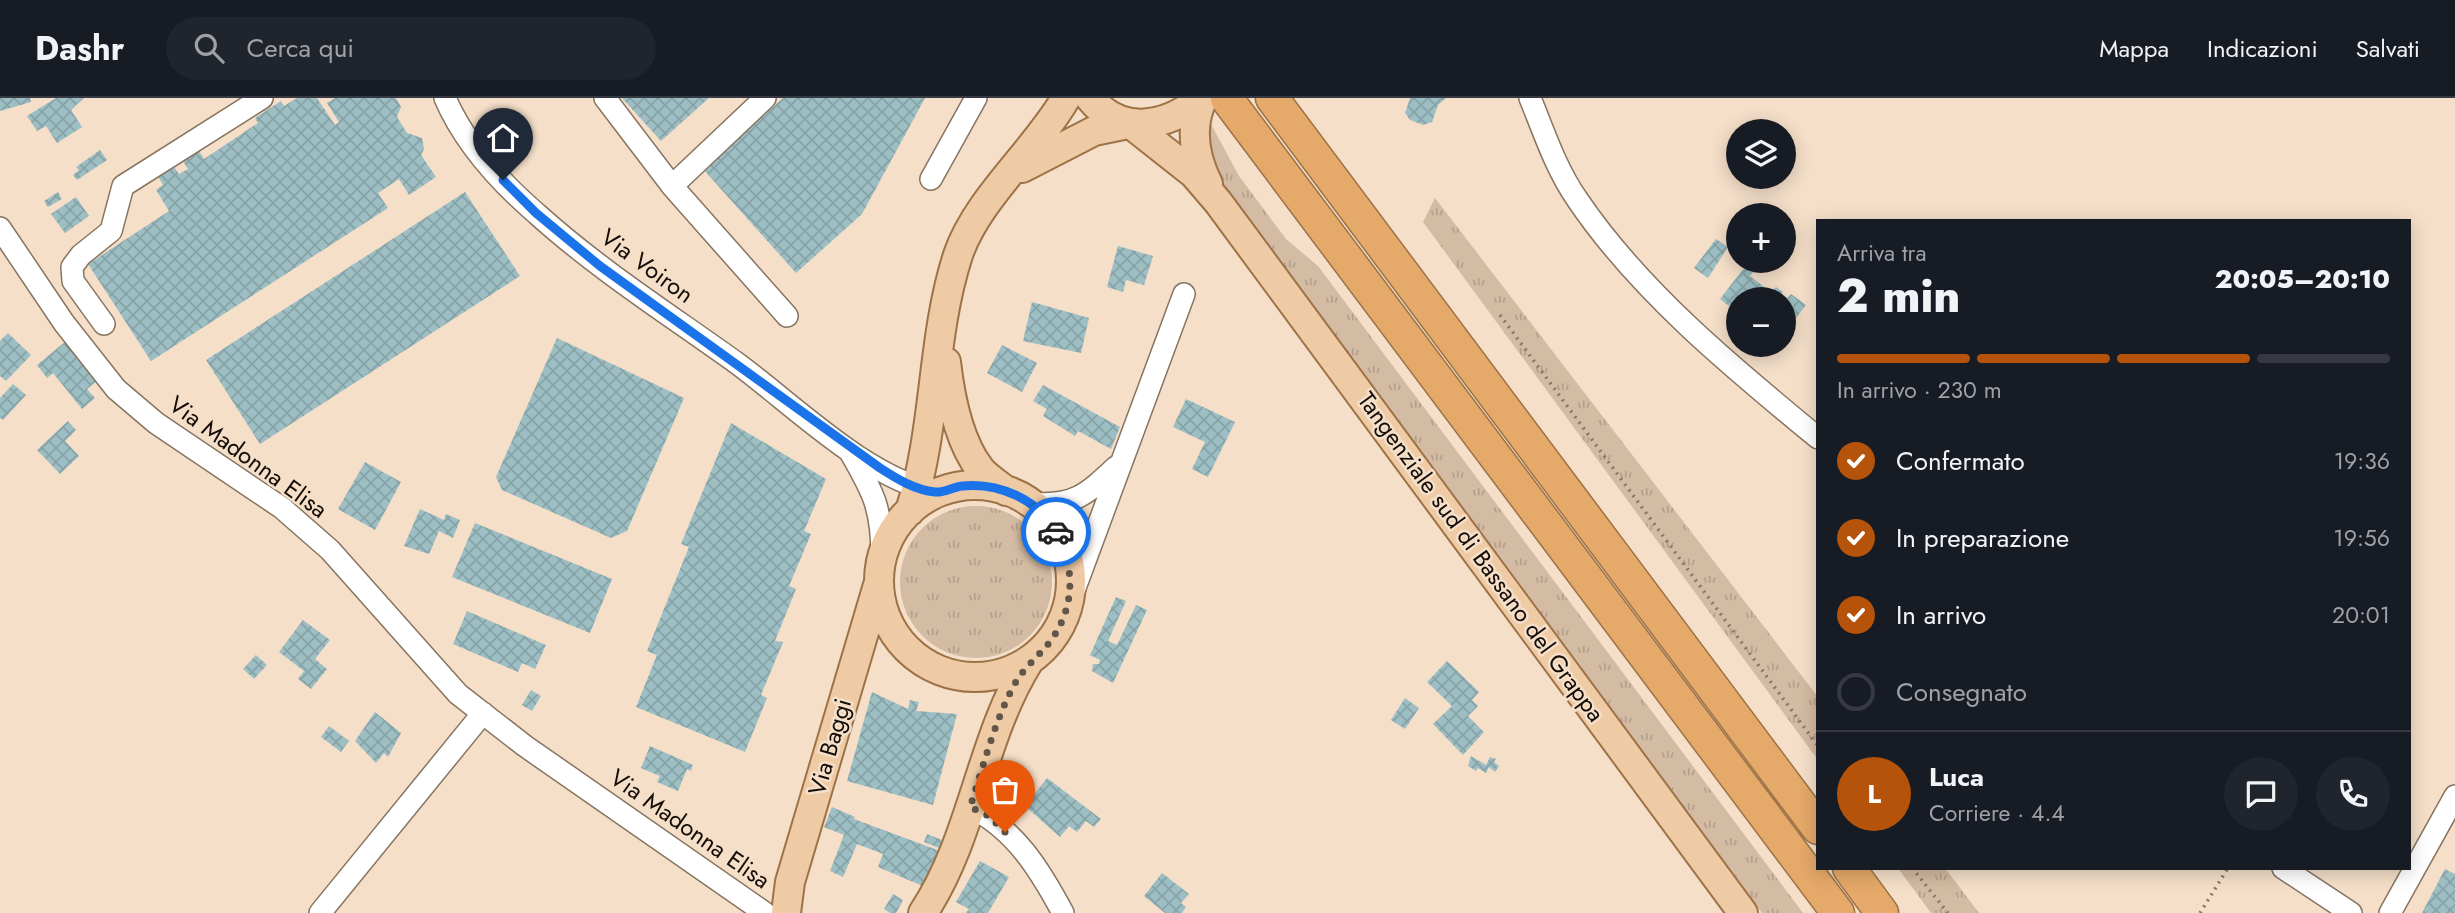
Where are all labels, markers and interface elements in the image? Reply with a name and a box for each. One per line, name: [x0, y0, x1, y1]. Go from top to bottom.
search box: [166, 17, 656, 80]
text: Dashr: [35, 25, 124, 72]
icon: search: [190, 29, 228, 67]
text: Cerca qui: [246, 29, 354, 67]
text: Mappa: [2099, 31, 2169, 66]
text: Indicazioni: [2207, 31, 2318, 66]
text: Salvati: [2356, 31, 2420, 66]
pin: [473, 108, 533, 180]
icon: home: [484, 119, 522, 157]
map controls: [1726, 119, 1796, 357]
button: layers: [1726, 119, 1796, 189]
button: +: [1726, 203, 1796, 273]
street label: Via Voiron: [593, 220, 701, 311]
text: Arriva tra: [1837, 236, 1927, 270]
text: 20:05–20:10: [2215, 260, 2390, 298]
text: 2 min: [1837, 263, 1961, 329]
button: −: [1726, 287, 1796, 357]
text: In arrivo · 230 m: [1837, 373, 2002, 407]
street label: Tangenziale sud di Bassano del Grappa: [1350, 384, 1613, 729]
street label: Via Madonna Elisa: [162, 387, 335, 526]
icon: check: [1837, 442, 1875, 480]
text: Confermato: [1896, 442, 2025, 480]
text: 19:36: [2334, 444, 2390, 478]
courier: [1021, 497, 1091, 567]
icon: car: [1037, 513, 1075, 551]
icon: check: [1837, 519, 1875, 557]
text: In preparazione: [1896, 519, 2069, 557]
text: 19:56: [2333, 521, 2390, 555]
icon: check: [1837, 596, 1875, 634]
text: In arrivo: [1896, 596, 1986, 634]
text: 20:01: [2332, 598, 2390, 632]
text: Consegnato: [1896, 673, 2027, 711]
street label: Via Baggi: [799, 694, 860, 799]
button: chat: [2224, 757, 2298, 831]
button: phone: [2316, 757, 2390, 831]
text: Luca: [1929, 758, 1984, 796]
street label: Via Madonna Elisa: [603, 760, 778, 897]
pin: [975, 760, 1035, 832]
icon: bag: [986, 771, 1024, 809]
text: L: [1867, 775, 1881, 813]
text: Corriere · 4.4: [1929, 796, 2065, 830]

